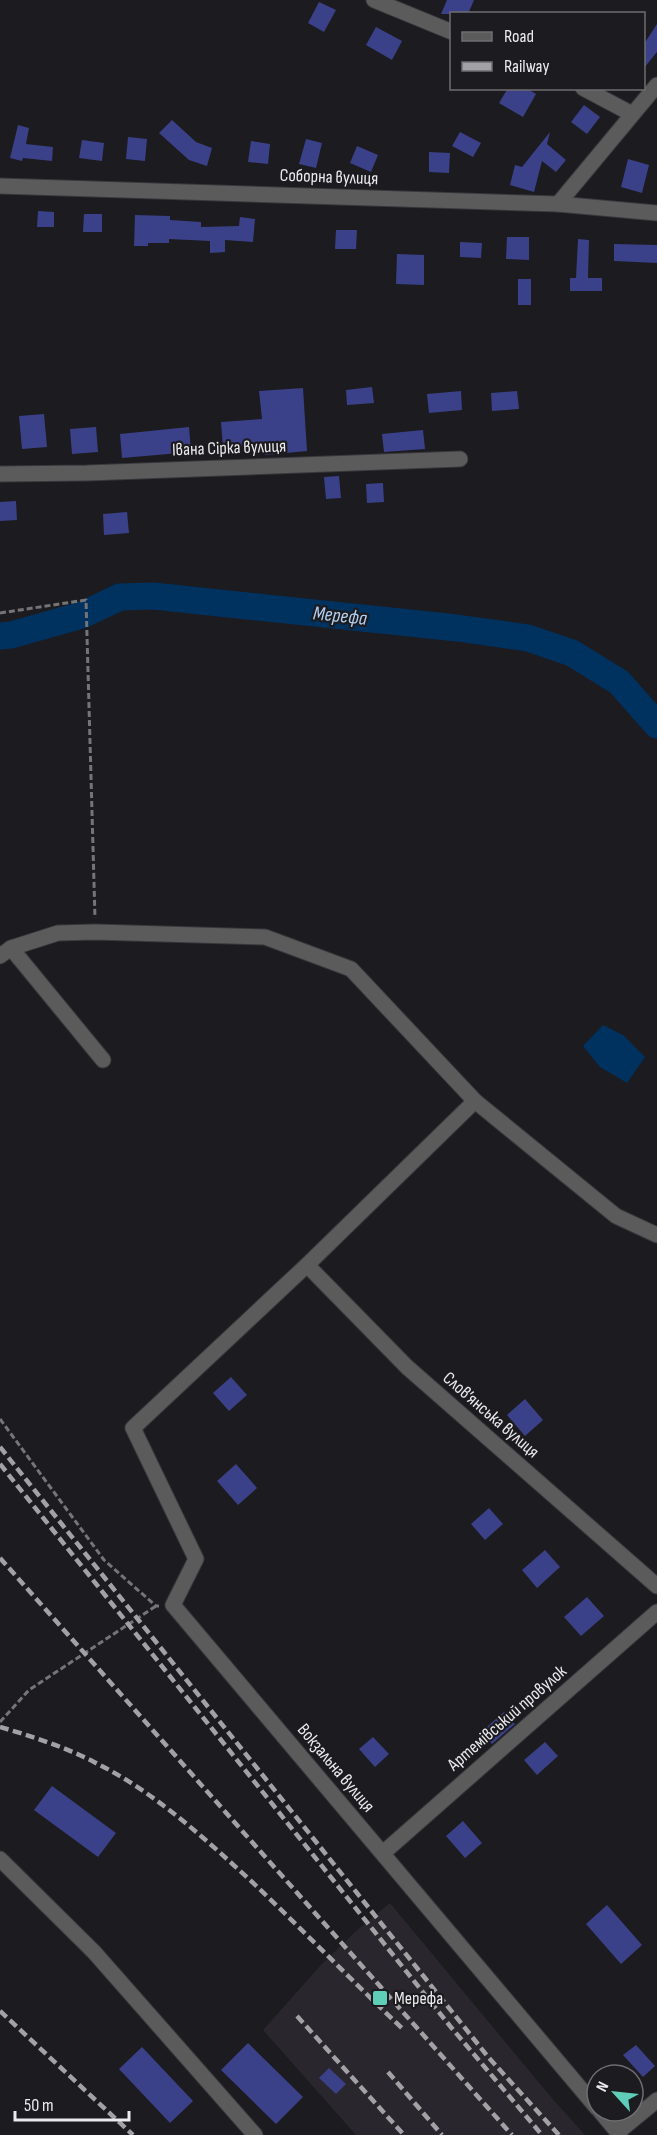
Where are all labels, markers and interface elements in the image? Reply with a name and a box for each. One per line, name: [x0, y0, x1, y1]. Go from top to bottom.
legend: [450, 12, 645, 90]
text: Road: [504, 26, 534, 47]
text: Railway: [504, 56, 549, 77]
street label: Соборна вулиця: [279, 165, 379, 189]
street label: Івана Сірка вулиця: [172, 436, 286, 460]
water label: Мерефа: [312, 601, 368, 631]
street label: Слов’янська вулиця: [439, 1368, 543, 1462]
street label: Артемівський провулок: [443, 1661, 571, 1776]
street label: Вокзальна вулиця: [293, 1720, 379, 1816]
place label: Мерефа: [394, 1988, 443, 2009]
marker: Мерефа: [371, 1989, 389, 2007]
north arrow: [585, 2063, 645, 2123]
text: N: [593, 2079, 613, 2095]
scale bar: [15, 2084, 129, 2122]
text: 50 m: [24, 2095, 54, 2116]

